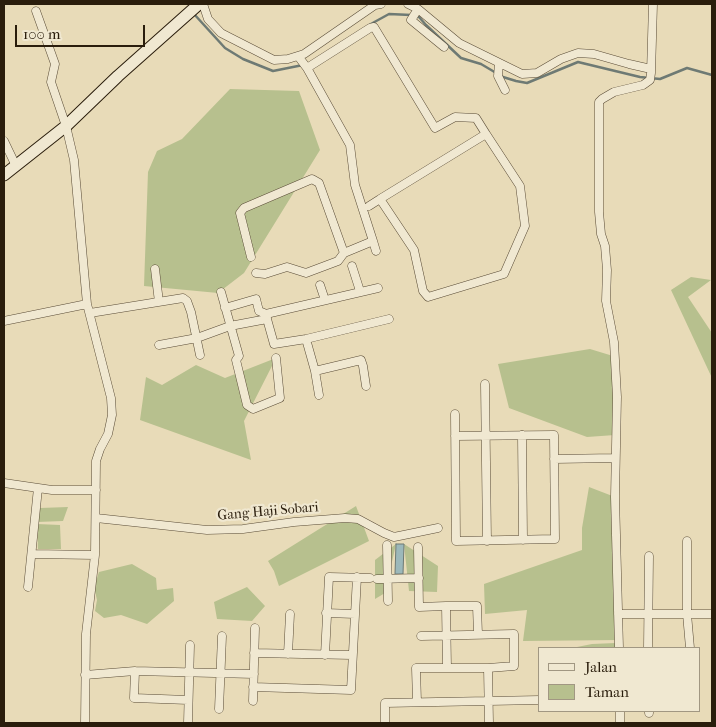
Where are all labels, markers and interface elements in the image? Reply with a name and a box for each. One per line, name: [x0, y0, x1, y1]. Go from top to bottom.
scale bar: [18, 15, 148, 47]
text: 100 m: [23, 25, 61, 43]
street label: Gang Haji Sobari: [217, 499, 319, 525]
legend: [538, 647, 701, 712]
text: Jalan: [585, 658, 617, 676]
text: Taman: [585, 683, 629, 701]

